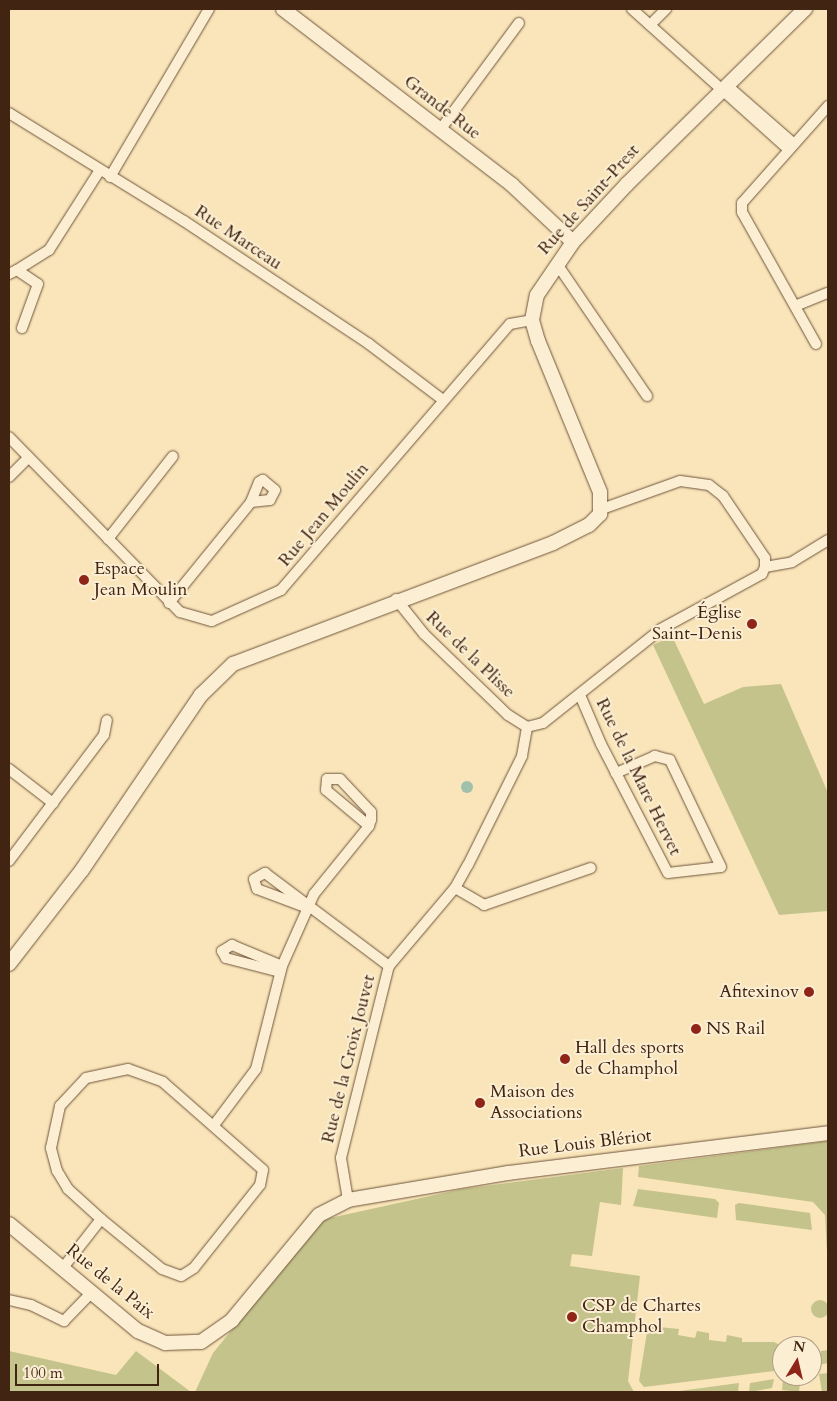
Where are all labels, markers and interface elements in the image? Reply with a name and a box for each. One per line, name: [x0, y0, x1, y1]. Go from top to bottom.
street label: Grande Rue: [399, 71, 485, 145]
street label: Rue de Saint-Prest: [534, 140, 644, 260]
street label: Rue Marceau: [190, 201, 286, 275]
street label: Rue Jean Moulin: [274, 459, 374, 571]
place label: Espace Jean Moulin: [94, 559, 188, 602]
marker: Espace Jean Moulin: [78, 574, 90, 586]
place label: Église Saint-Denis: [652, 603, 742, 646]
street label: Rue de la Plisse: [421, 607, 519, 703]
marker: Église Saint-Denis: [746, 618, 758, 630]
street label: Rue de la Mare Hervet: [591, 695, 685, 859]
street label: Rue de la Croix Jouvet: [318, 973, 380, 1145]
place label: Afitexinov: [719, 981, 799, 1003]
marker: Afitexinov: [803, 986, 815, 998]
place label: NS Rail: [706, 1018, 765, 1040]
marker: NS Rail: [690, 1023, 702, 1035]
place label: Hall des sports de Champhol: [575, 1038, 684, 1080]
marker: Hall des sports de Champhol: [559, 1053, 571, 1065]
place label: Maison des Associations: [490, 1082, 582, 1124]
marker: Maison des Associations: [474, 1097, 486, 1109]
street label: Rue Louis Blériot: [517, 1125, 653, 1163]
street label: Rue de la Paix: [61, 1240, 159, 1324]
place label: CSP de Chartes Champhol: [582, 1296, 701, 1338]
marker: CSP de Chartes Champhol: [566, 1311, 578, 1323]
north arrow: [772, 1336, 822, 1386]
text: N: [792, 1336, 807, 1357]
scale bar: [18, 1354, 161, 1386]
text: 100 m: [23, 1363, 63, 1383]

